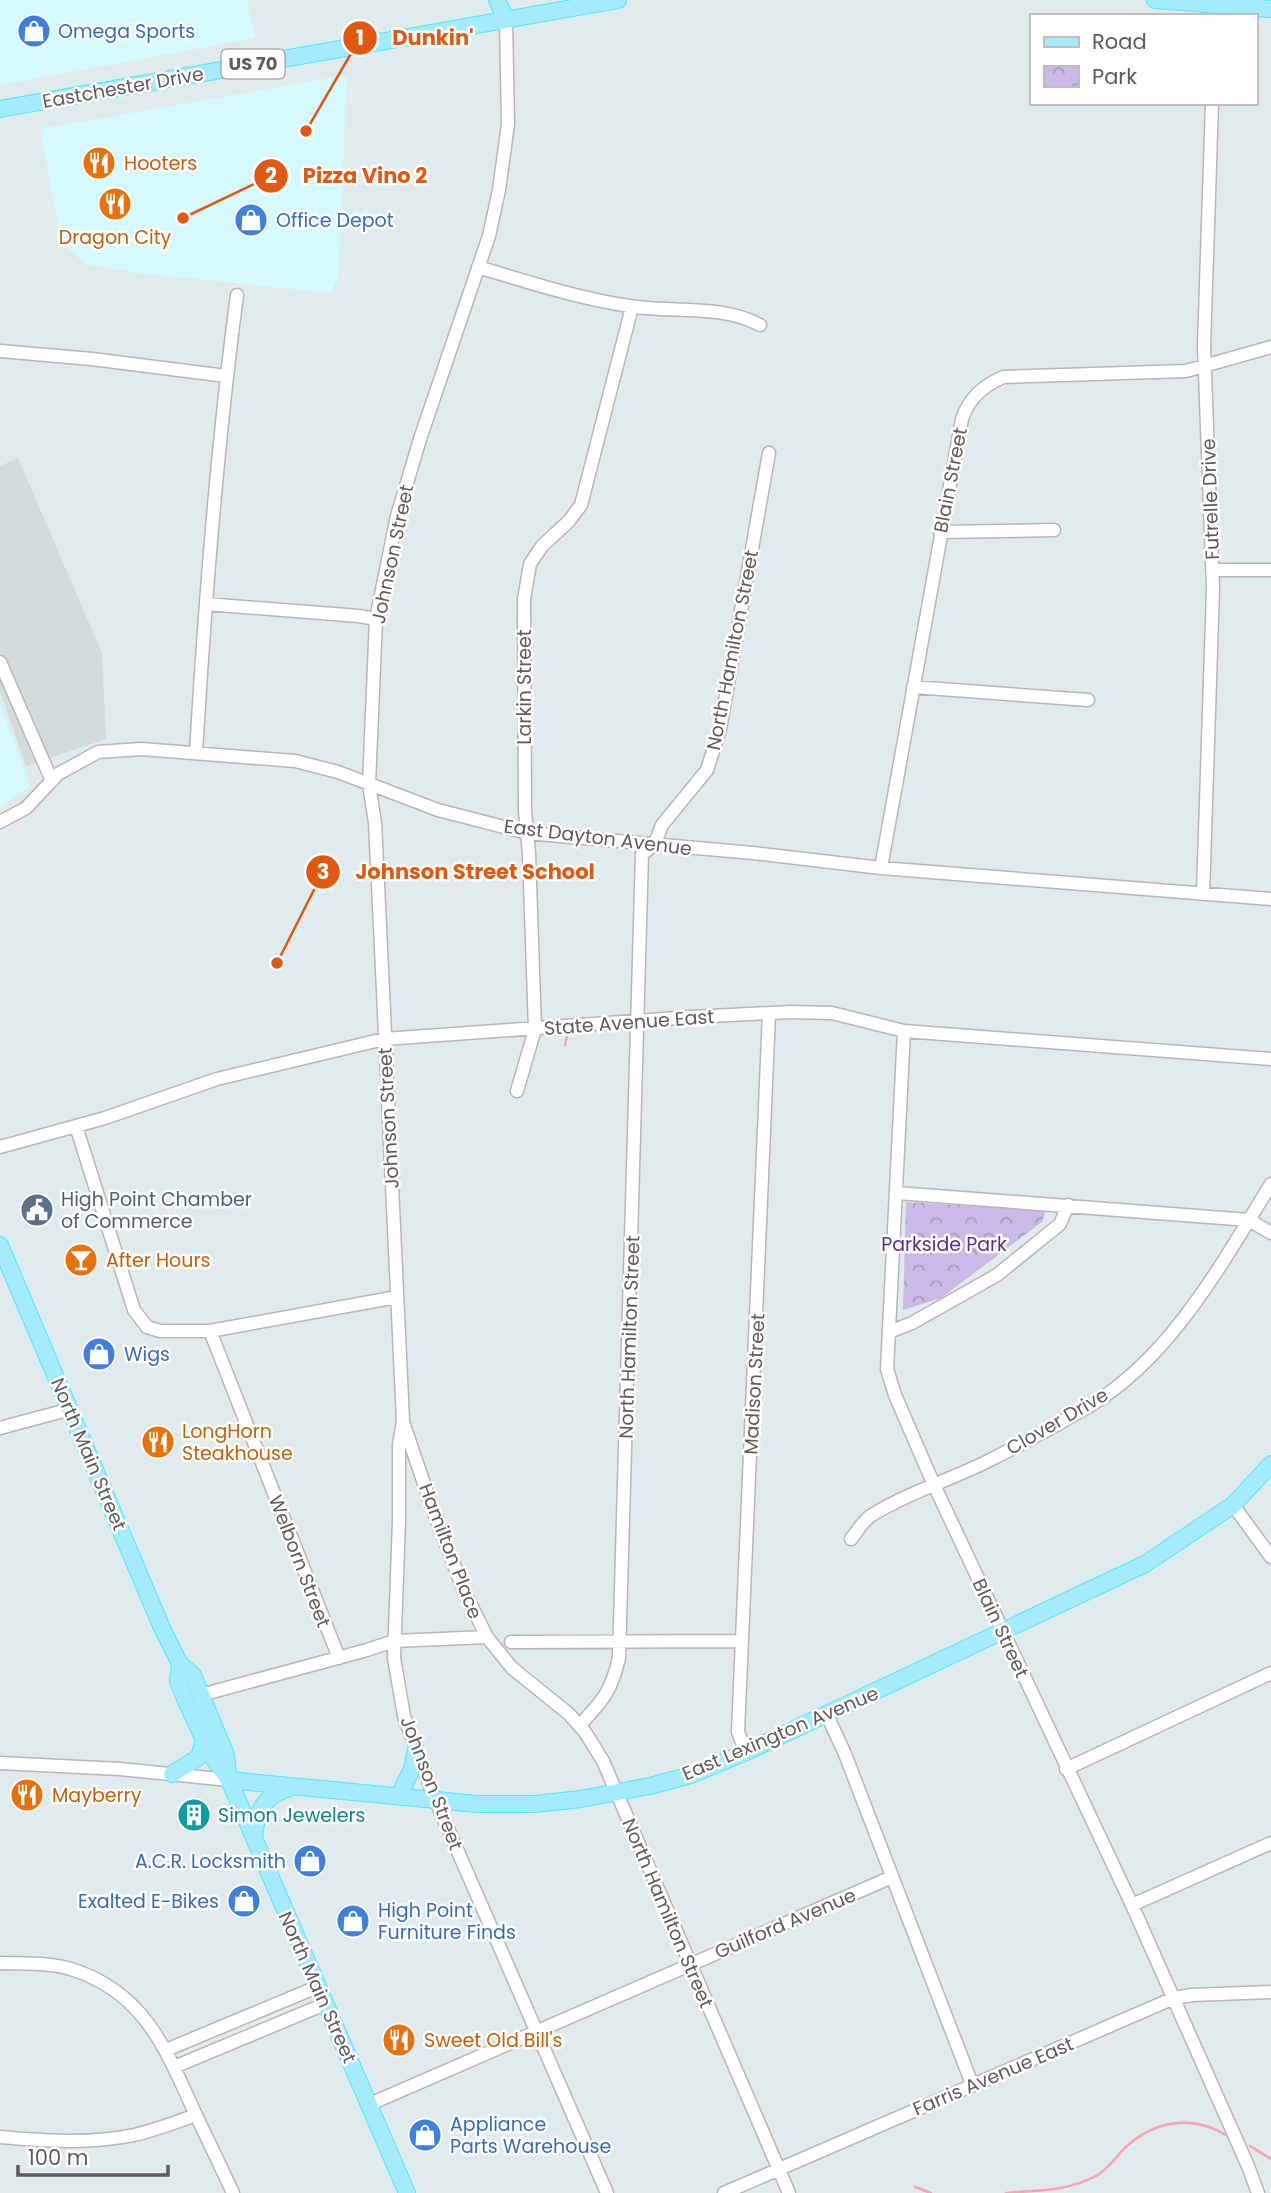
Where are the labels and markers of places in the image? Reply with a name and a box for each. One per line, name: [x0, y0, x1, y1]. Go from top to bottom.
shop icon: Omega Sports: [15, 12, 53, 50]
callout: Dunkin': [343, 17, 487, 59]
place label: Omega Sports: [58, 18, 195, 45]
restaurant icon: Hooters: [80, 144, 118, 182]
place label: Hooters: [124, 150, 197, 177]
callout: Pizza Vino 2: [254, 155, 441, 197]
restaurant icon: Dragon City: [96, 185, 134, 223]
shop icon: Office Depot: [232, 201, 270, 239]
place label: Office Depot: [276, 207, 394, 234]
place label: Dragon City: [59, 224, 172, 251]
callout: Johnson Street School: [306, 851, 608, 893]
place label: High Point Chamber of Commerce: [61, 1186, 252, 1235]
public building icon: High Point Chamber of Commerce: [18, 1191, 56, 1229]
bar icon: After Hours: [62, 1241, 100, 1279]
place label: After Hours: [106, 1247, 210, 1274]
shop icon: Wigs: [80, 1335, 118, 1373]
place label: Wigs: [124, 1341, 170, 1368]
place label: LongHorn Steakhouse: [182, 1418, 293, 1467]
restaurant icon: LongHorn Steakhouse: [139, 1423, 177, 1461]
restaurant icon: Mayberry: [8, 1776, 46, 1814]
place label: Mayberry: [52, 1782, 142, 1809]
building icon: Simon Jewelers: [175, 1796, 213, 1834]
place label: Simon Jewelers: [218, 1802, 365, 1829]
shop icon: A.C.R. Locksmith: [291, 1842, 329, 1880]
place label: A.C.R. Locksmith: [135, 1848, 286, 1875]
shop icon: Exalted E-Bikes: [225, 1882, 263, 1920]
place label: Exalted E-Bikes: [78, 1888, 219, 1915]
place label: High Point Furniture Finds: [378, 1897, 516, 1946]
shop icon: High Point Furniture Finds: [334, 1902, 372, 1940]
restaurant icon: Sweet Old Bill's: [380, 2021, 418, 2059]
place label: Sweet Old Bill's: [424, 2027, 562, 2054]
place label: Appliance Parts Warehouse: [450, 2111, 611, 2160]
shop icon: Appliance Parts Warehouse: [406, 2116, 444, 2154]

